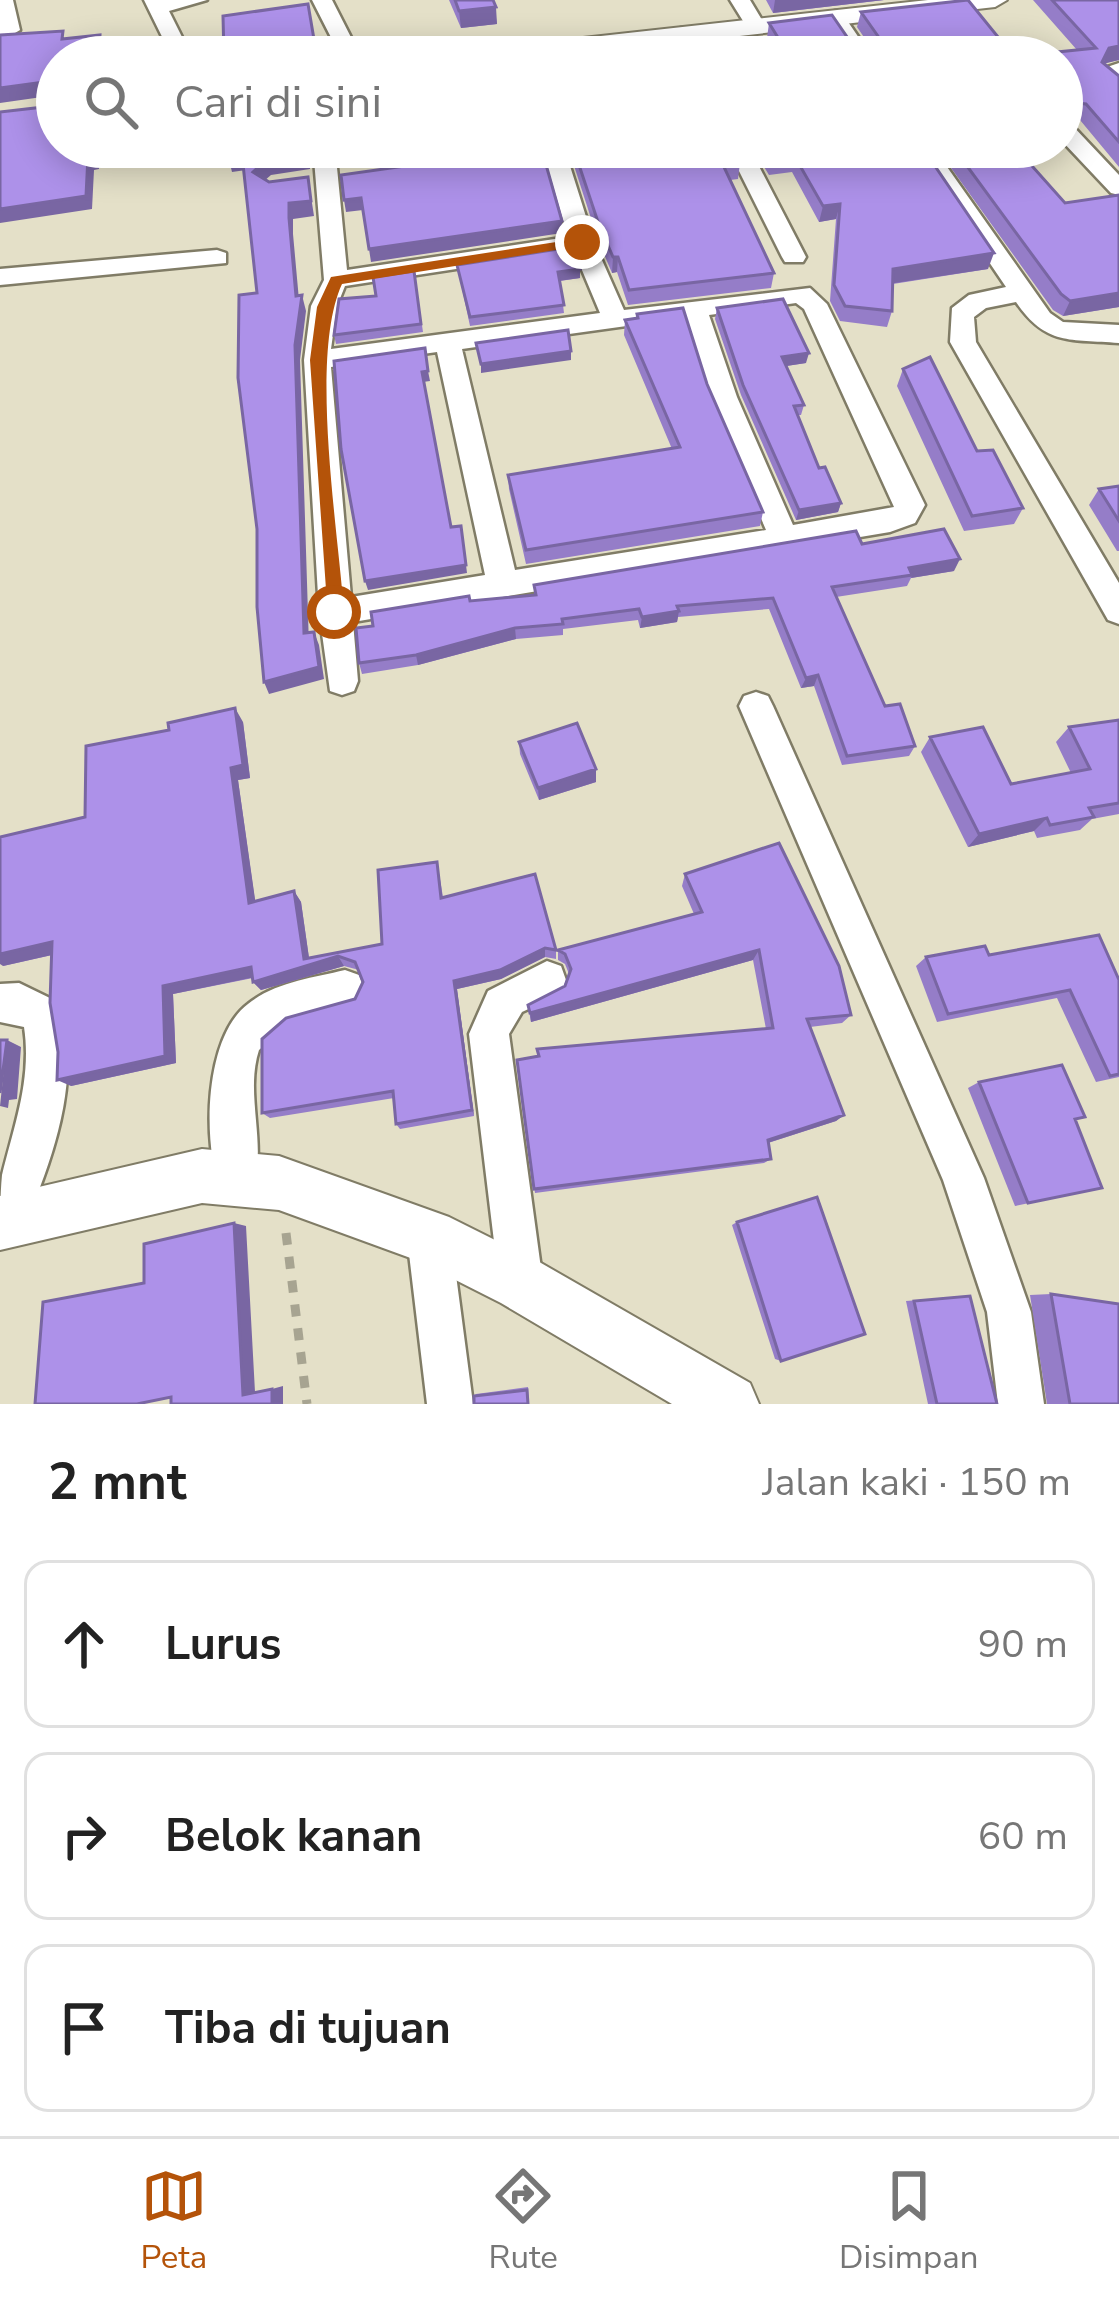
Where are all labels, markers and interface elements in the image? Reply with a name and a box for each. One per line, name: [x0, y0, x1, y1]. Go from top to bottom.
search box: [36, 36, 1083, 168]
icon: search: [78, 69, 144, 135]
text: Cari di sini: [174, 72, 382, 133]
route end: [555, 215, 609, 269]
route start: [307, 585, 361, 639]
text: 2 mnt: [48, 1447, 187, 1517]
text: Jalan kaki · 150 m: [762, 1456, 1071, 1509]
icon: ahead: [51, 1611, 117, 1677]
text: Lurus: [165, 1614, 282, 1675]
text: 90 m: [978, 1618, 1068, 1671]
icon: right: [51, 1803, 117, 1869]
text: Belok kanan: [165, 1806, 422, 1867]
text: 60 m: [978, 1810, 1068, 1863]
icon: arrive: [51, 1995, 117, 2061]
text: Tiba di tujuan: [165, 1998, 451, 2059]
tab: Peta: [141, 2163, 207, 2280]
tab: Rute: [488, 2163, 558, 2280]
tab: Disimpan: [839, 2163, 978, 2280]

